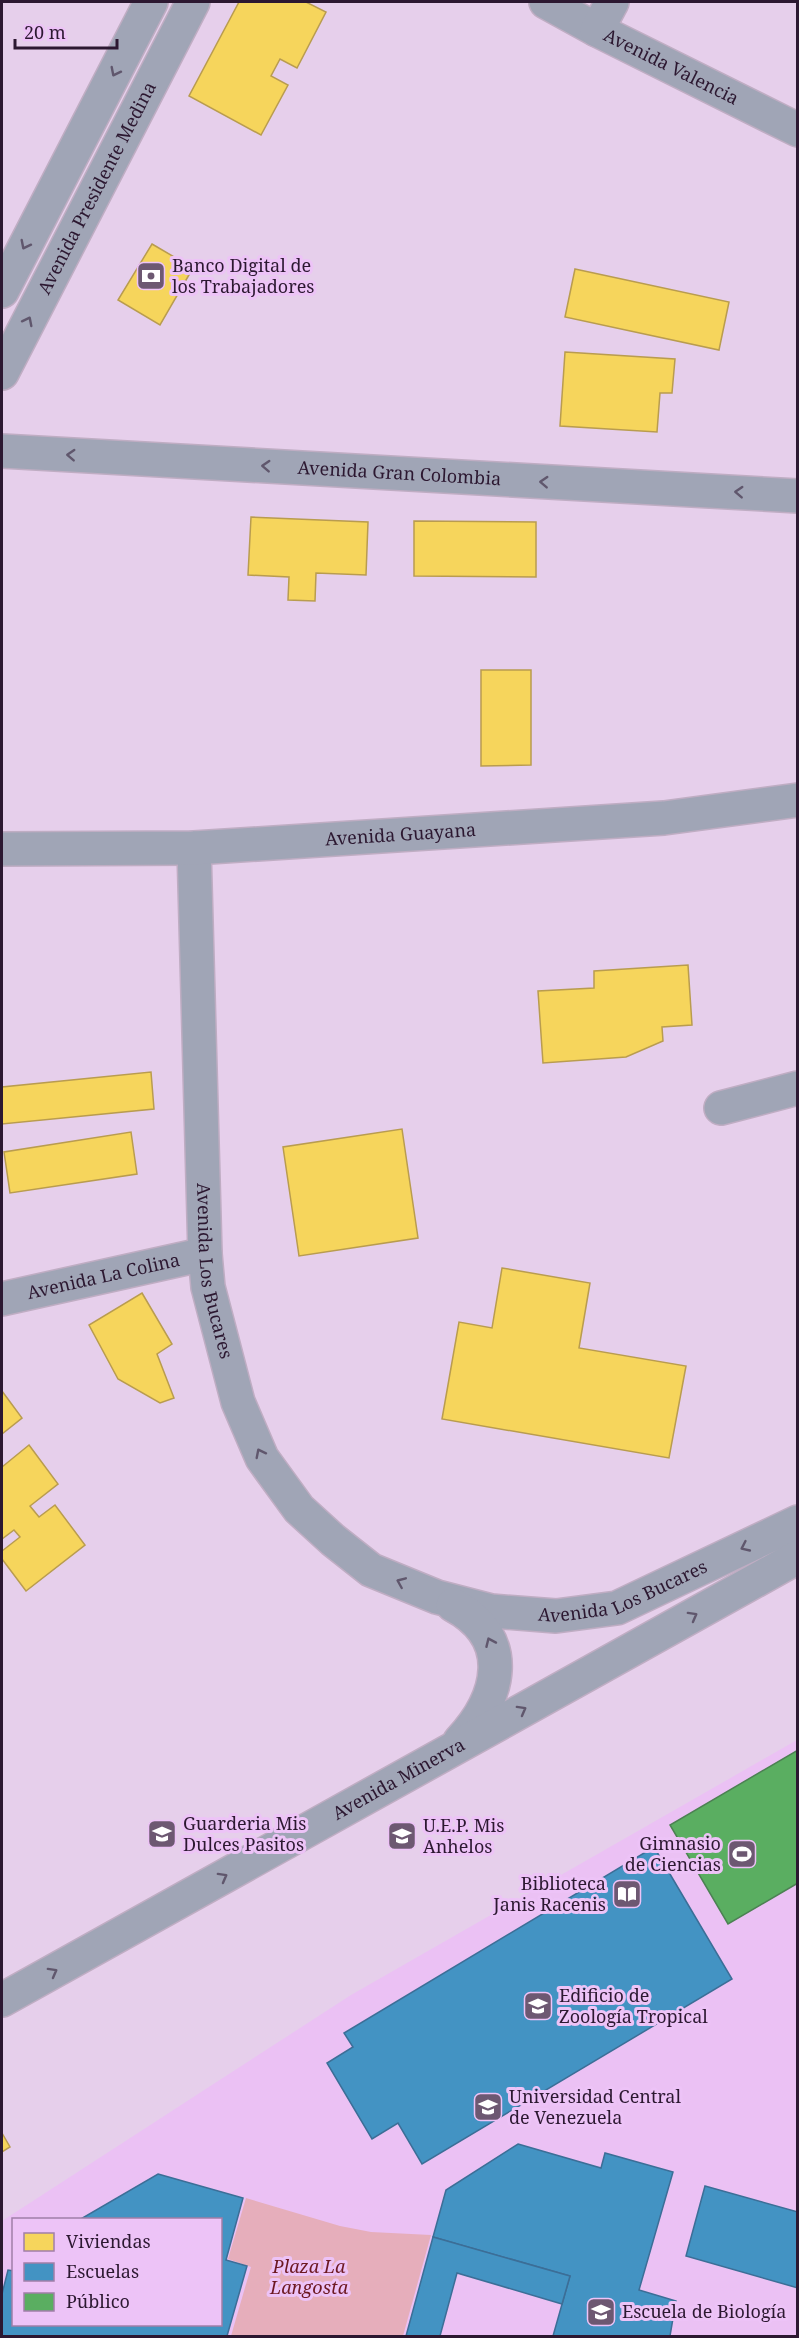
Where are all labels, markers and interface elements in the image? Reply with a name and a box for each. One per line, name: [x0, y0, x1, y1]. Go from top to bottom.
scale bar: [15, 12, 117, 50]
text: 20 m: [24, 20, 66, 44]
street label: Avenida Valencia: [600, 22, 743, 110]
one-way arrow: [111, 66, 122, 76]
street label: Avenida Presidente Medina: [32, 77, 161, 298]
one-way arrow: [21, 239, 32, 250]
place label: Banco Digital de los Trabajadores: [172, 253, 314, 298]
bank icon: Banco Digital de los Trabajadores: [135, 260, 167, 292]
one-way arrow: [21, 317, 32, 327]
one-way arrow: [67, 449, 76, 462]
street label: Avenida Gran Colombia: [297, 455, 502, 490]
one-way arrow: [261, 460, 270, 473]
one-way arrow: [540, 475, 549, 488]
one-way arrow: [735, 486, 744, 499]
street label: Avenida Guayana: [324, 817, 477, 851]
street label: Avenida Los Bucares: [192, 1183, 239, 1361]
street label: Avenida La Colina: [25, 1247, 182, 1304]
one-way arrow: [256, 1448, 268, 1459]
one-way arrow: [740, 1540, 751, 1552]
street label: Avenida Los Bucares: [537, 1554, 711, 1627]
one-way arrow: [396, 1577, 407, 1589]
one-way arrow: [686, 1612, 697, 1623]
one-way arrow: [485, 1638, 497, 1649]
one-way arrow: [516, 1706, 526, 1718]
street label: Avenida Minerva: [328, 1732, 469, 1825]
place label: Guarderia Mis Dulces Pasitos: [183, 1811, 306, 1856]
place label: U.E.P. Mis Anhelos: [423, 1813, 504, 1858]
school or university icon: Guarderia Mis Dulces Pasitos: [146, 1818, 178, 1850]
school or university icon: U.E.P. Mis Anhelos: [386, 1820, 418, 1852]
place label: Gimnasio de Ciencias: [625, 1831, 721, 1876]
sports icon: Gimnasio de Ciencias: [726, 1838, 758, 1870]
place label: Biblioteca Janis Racenis: [492, 1871, 606, 1916]
one-way arrow: [217, 1873, 227, 1884]
library icon: Biblioteca Janis Racenis: [611, 1878, 643, 1910]
one-way arrow: [46, 1968, 57, 1979]
place label: Edificio de Zoología Tropical: [559, 1983, 708, 2028]
school or university icon: Edificio de Zoología Tropical: [522, 1990, 554, 2022]
place label: Universidad Central de Venezuela: [509, 2084, 681, 2129]
school or university icon: Universidad Central de Venezuela: [472, 2091, 504, 2123]
legend: [12, 2218, 222, 2326]
text: Viviendas: [66, 2229, 151, 2253]
park label: Plaza La Langosta: [269, 2254, 349, 2299]
text: Escuelas: [66, 2259, 139, 2283]
text: Público: [66, 2289, 130, 2313]
school or university icon: Escuela de Biología: [585, 2296, 617, 2328]
place label: Escuela de Biología: [622, 2299, 786, 2323]

